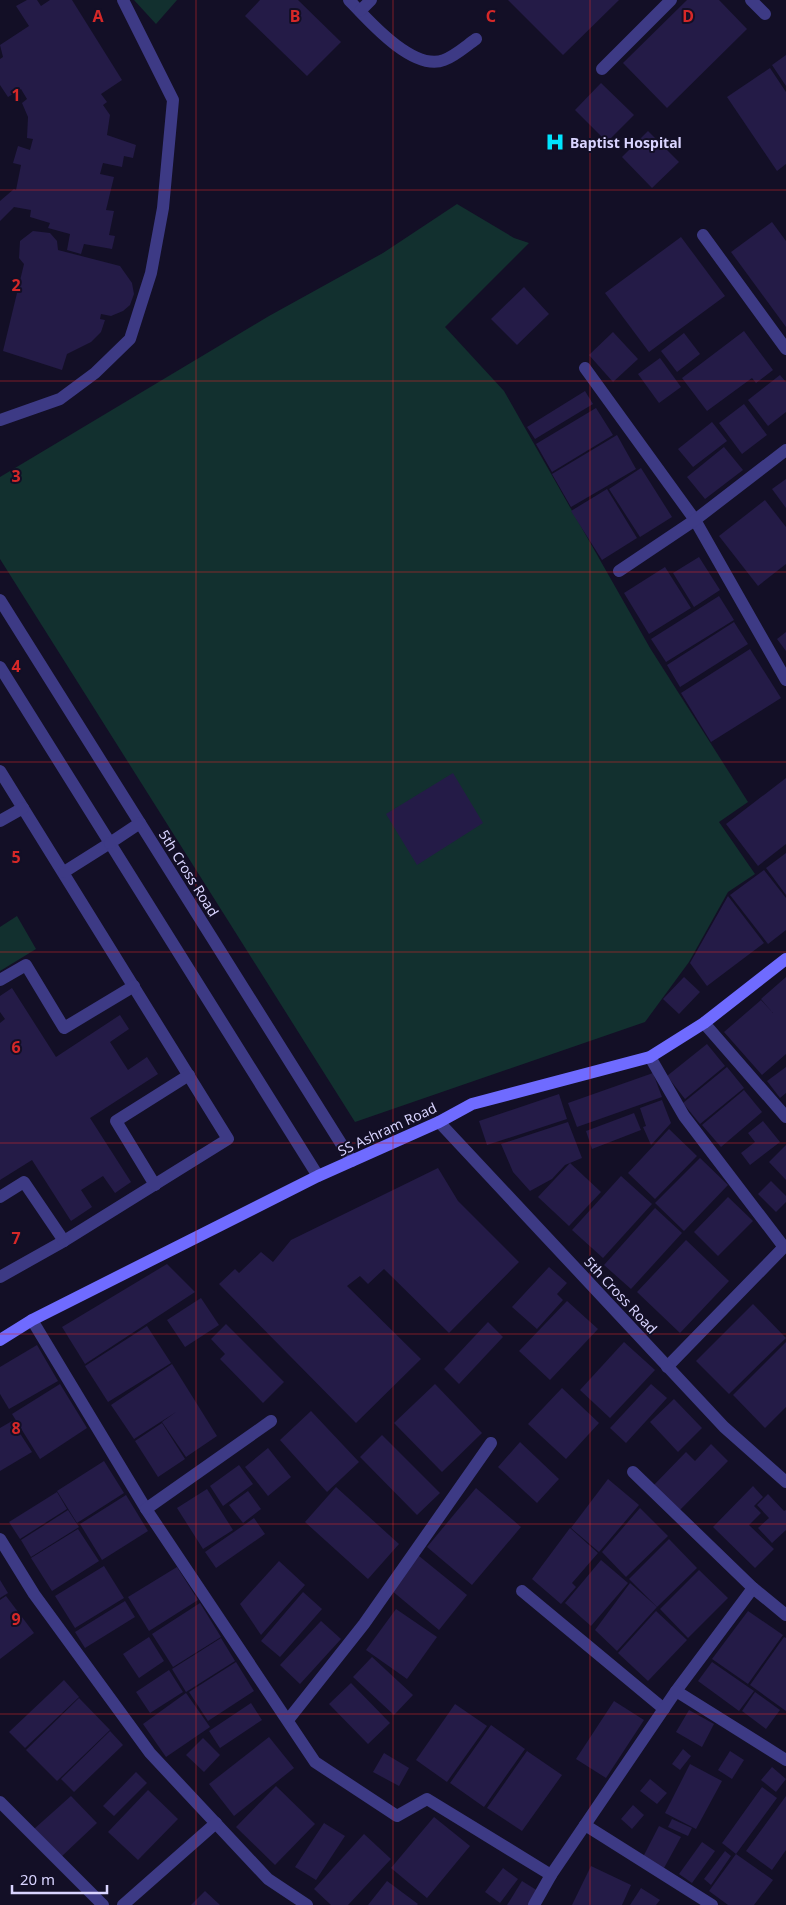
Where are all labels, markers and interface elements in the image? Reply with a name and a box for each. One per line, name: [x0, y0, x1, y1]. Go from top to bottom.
text: A: [92, 5, 104, 27]
text: B: [290, 5, 300, 27]
text: C: [486, 5, 496, 27]
text: D: [682, 5, 694, 27]
text: 1: [11, 84, 21, 106]
hospital icon: Baptist Hospital: [544, 131, 566, 153]
place label: Baptist Hospital: [570, 133, 682, 152]
text: 2: [11, 274, 21, 296]
text: 3: [11, 465, 21, 487]
text: 4: [11, 655, 21, 677]
street label: 5th Cross Road: [155, 826, 223, 920]
text: 5: [11, 846, 21, 868]
text: 6: [11, 1036, 21, 1058]
street label: SS Ashram Road: [334, 1098, 440, 1160]
text: 7: [11, 1227, 21, 1249]
street label: 5th Cross Road: [580, 1252, 662, 1338]
text: 8: [11, 1417, 21, 1439]
text: 9: [11, 1608, 21, 1630]
scale bar: [12, 1862, 108, 1894]
text: 20 m: [20, 1869, 55, 1889]

